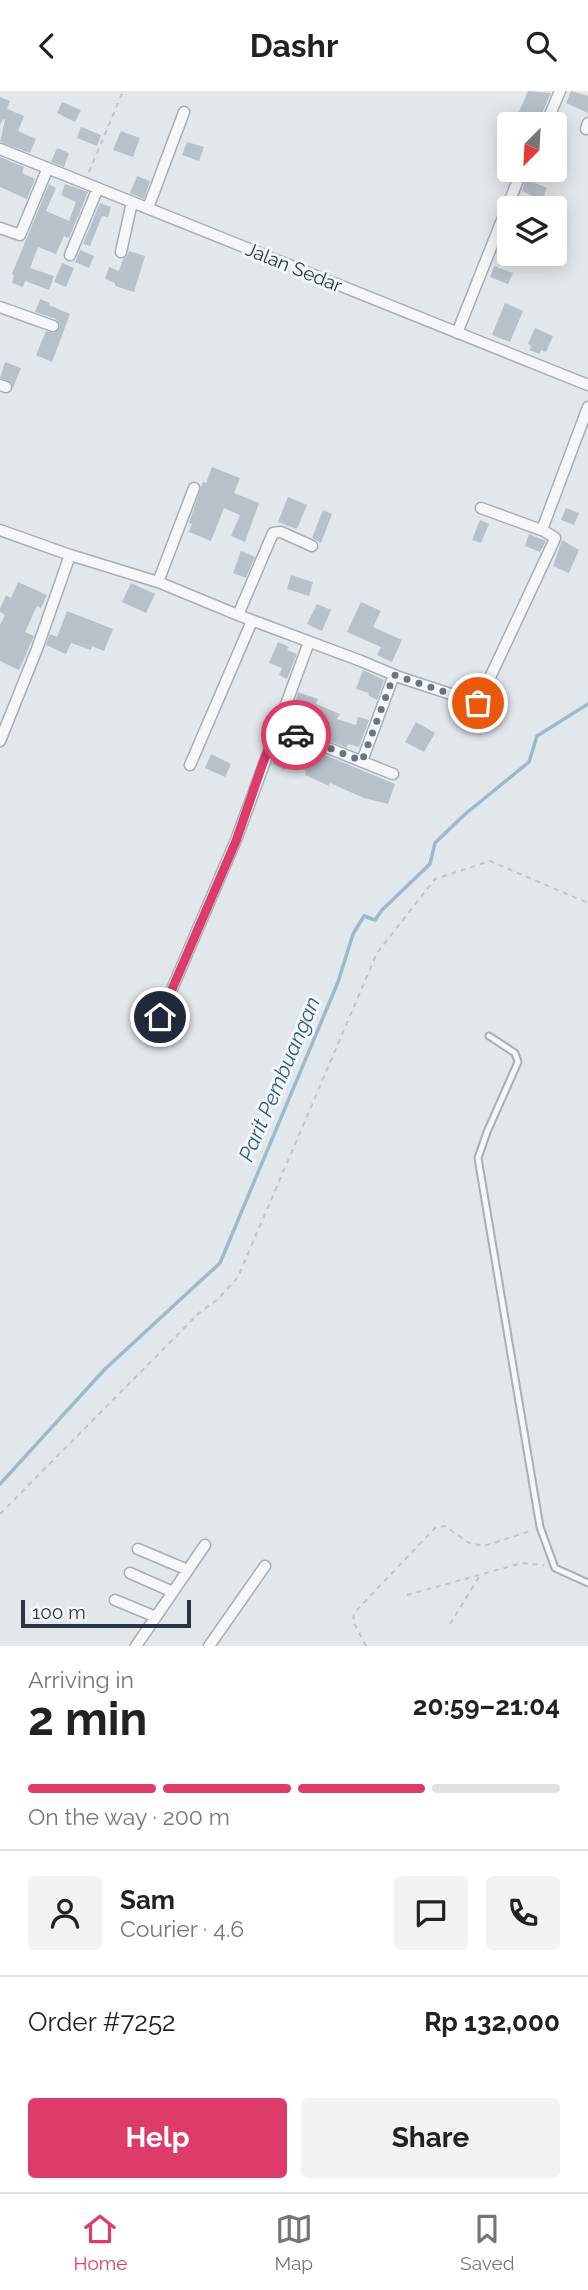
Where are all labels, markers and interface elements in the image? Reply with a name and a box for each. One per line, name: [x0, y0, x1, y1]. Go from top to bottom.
icon: back: [28, 27, 66, 65]
text: Dashr: [250, 27, 338, 64]
icon: search: [522, 27, 560, 65]
north arrow: [497, 112, 567, 182]
map controls: [497, 112, 567, 266]
button: layers: [497, 196, 567, 266]
street label: Jalan Sedar: [242, 238, 346, 296]
pin: [448, 673, 508, 733]
icon: bag: [459, 684, 497, 722]
courier: [261, 700, 331, 770]
icon: car: [277, 716, 315, 754]
pin: [130, 987, 190, 1047]
water label: Parit Pembuangan: [233, 993, 325, 1165]
icon: home: [141, 998, 179, 1036]
scale bar: [21, 1597, 191, 1629]
text: 100 m: [32, 1601, 86, 1623]
text: Arriving in: [28, 1666, 134, 1693]
text: 20:59–21:04: [413, 1691, 560, 1721]
text: 2 min: [28, 1692, 147, 1746]
text: On the way · 200 m: [28, 1803, 230, 1830]
button: person: [28, 1876, 102, 1950]
button: chat: [394, 1876, 468, 1950]
button: phone: [486, 1876, 560, 1950]
text: Sam: [120, 1885, 175, 1915]
text: Courier · 4.6: [120, 1915, 244, 1942]
text: Order #7252: [28, 2007, 176, 2037]
text: Rp 132,000: [424, 2007, 560, 2037]
button: Help: [28, 2098, 287, 2178]
button: Share: [301, 2098, 560, 2178]
tab: Home: [74, 2210, 127, 2274]
tab: Map: [274, 2210, 313, 2274]
tab: Saved: [460, 2210, 514, 2274]

